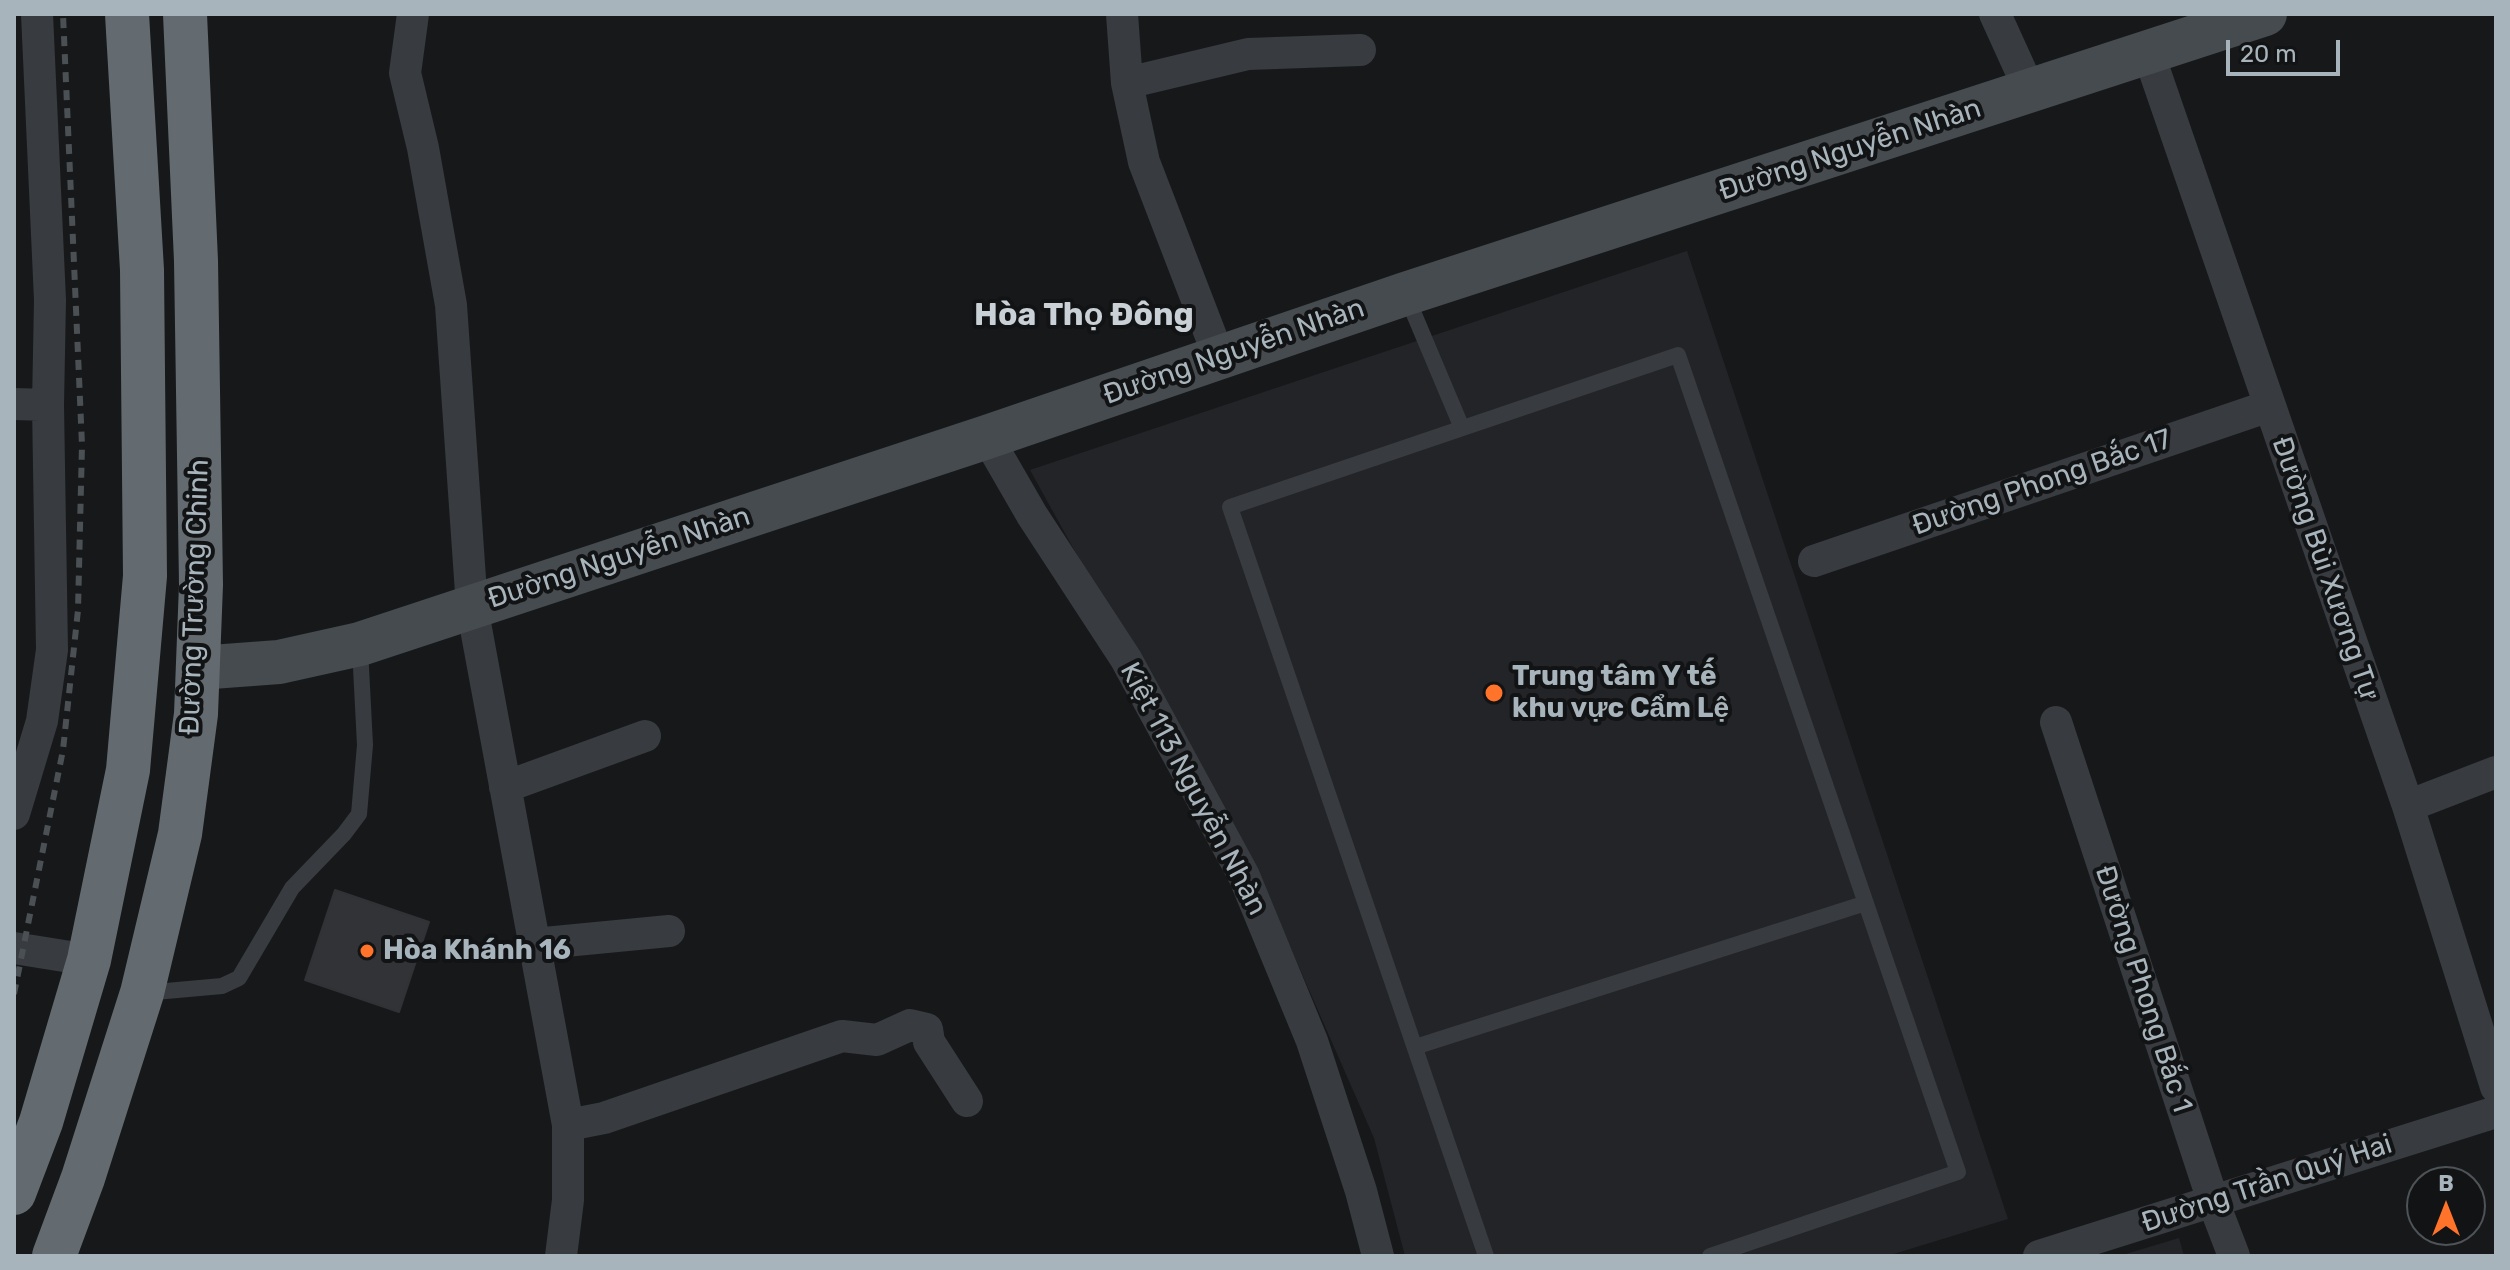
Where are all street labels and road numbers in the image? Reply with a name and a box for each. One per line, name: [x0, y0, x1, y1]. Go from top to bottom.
street label: Đường Nguyễn Nhàn: [1715, 92, 1985, 208]
street label: Đường Nguyễn Nhàn: [1099, 292, 1369, 412]
street label: Đường Phong Bắc 17: [1908, 423, 2176, 543]
street label: Đường Bùi Xương Tự: [2264, 433, 2386, 705]
street label: Đường Trường Chinh: [173, 459, 217, 735]
street label: Đường Nguyễn Nhàn: [484, 500, 754, 616]
street label: Kiệt 113 Nguyễn Nhàn: [1112, 657, 1274, 921]
street label: Đường Phong Bắc 1: [2087, 861, 2199, 1117]
street label: Đường Trần Quý Hai: [2138, 1128, 2396, 1240]

